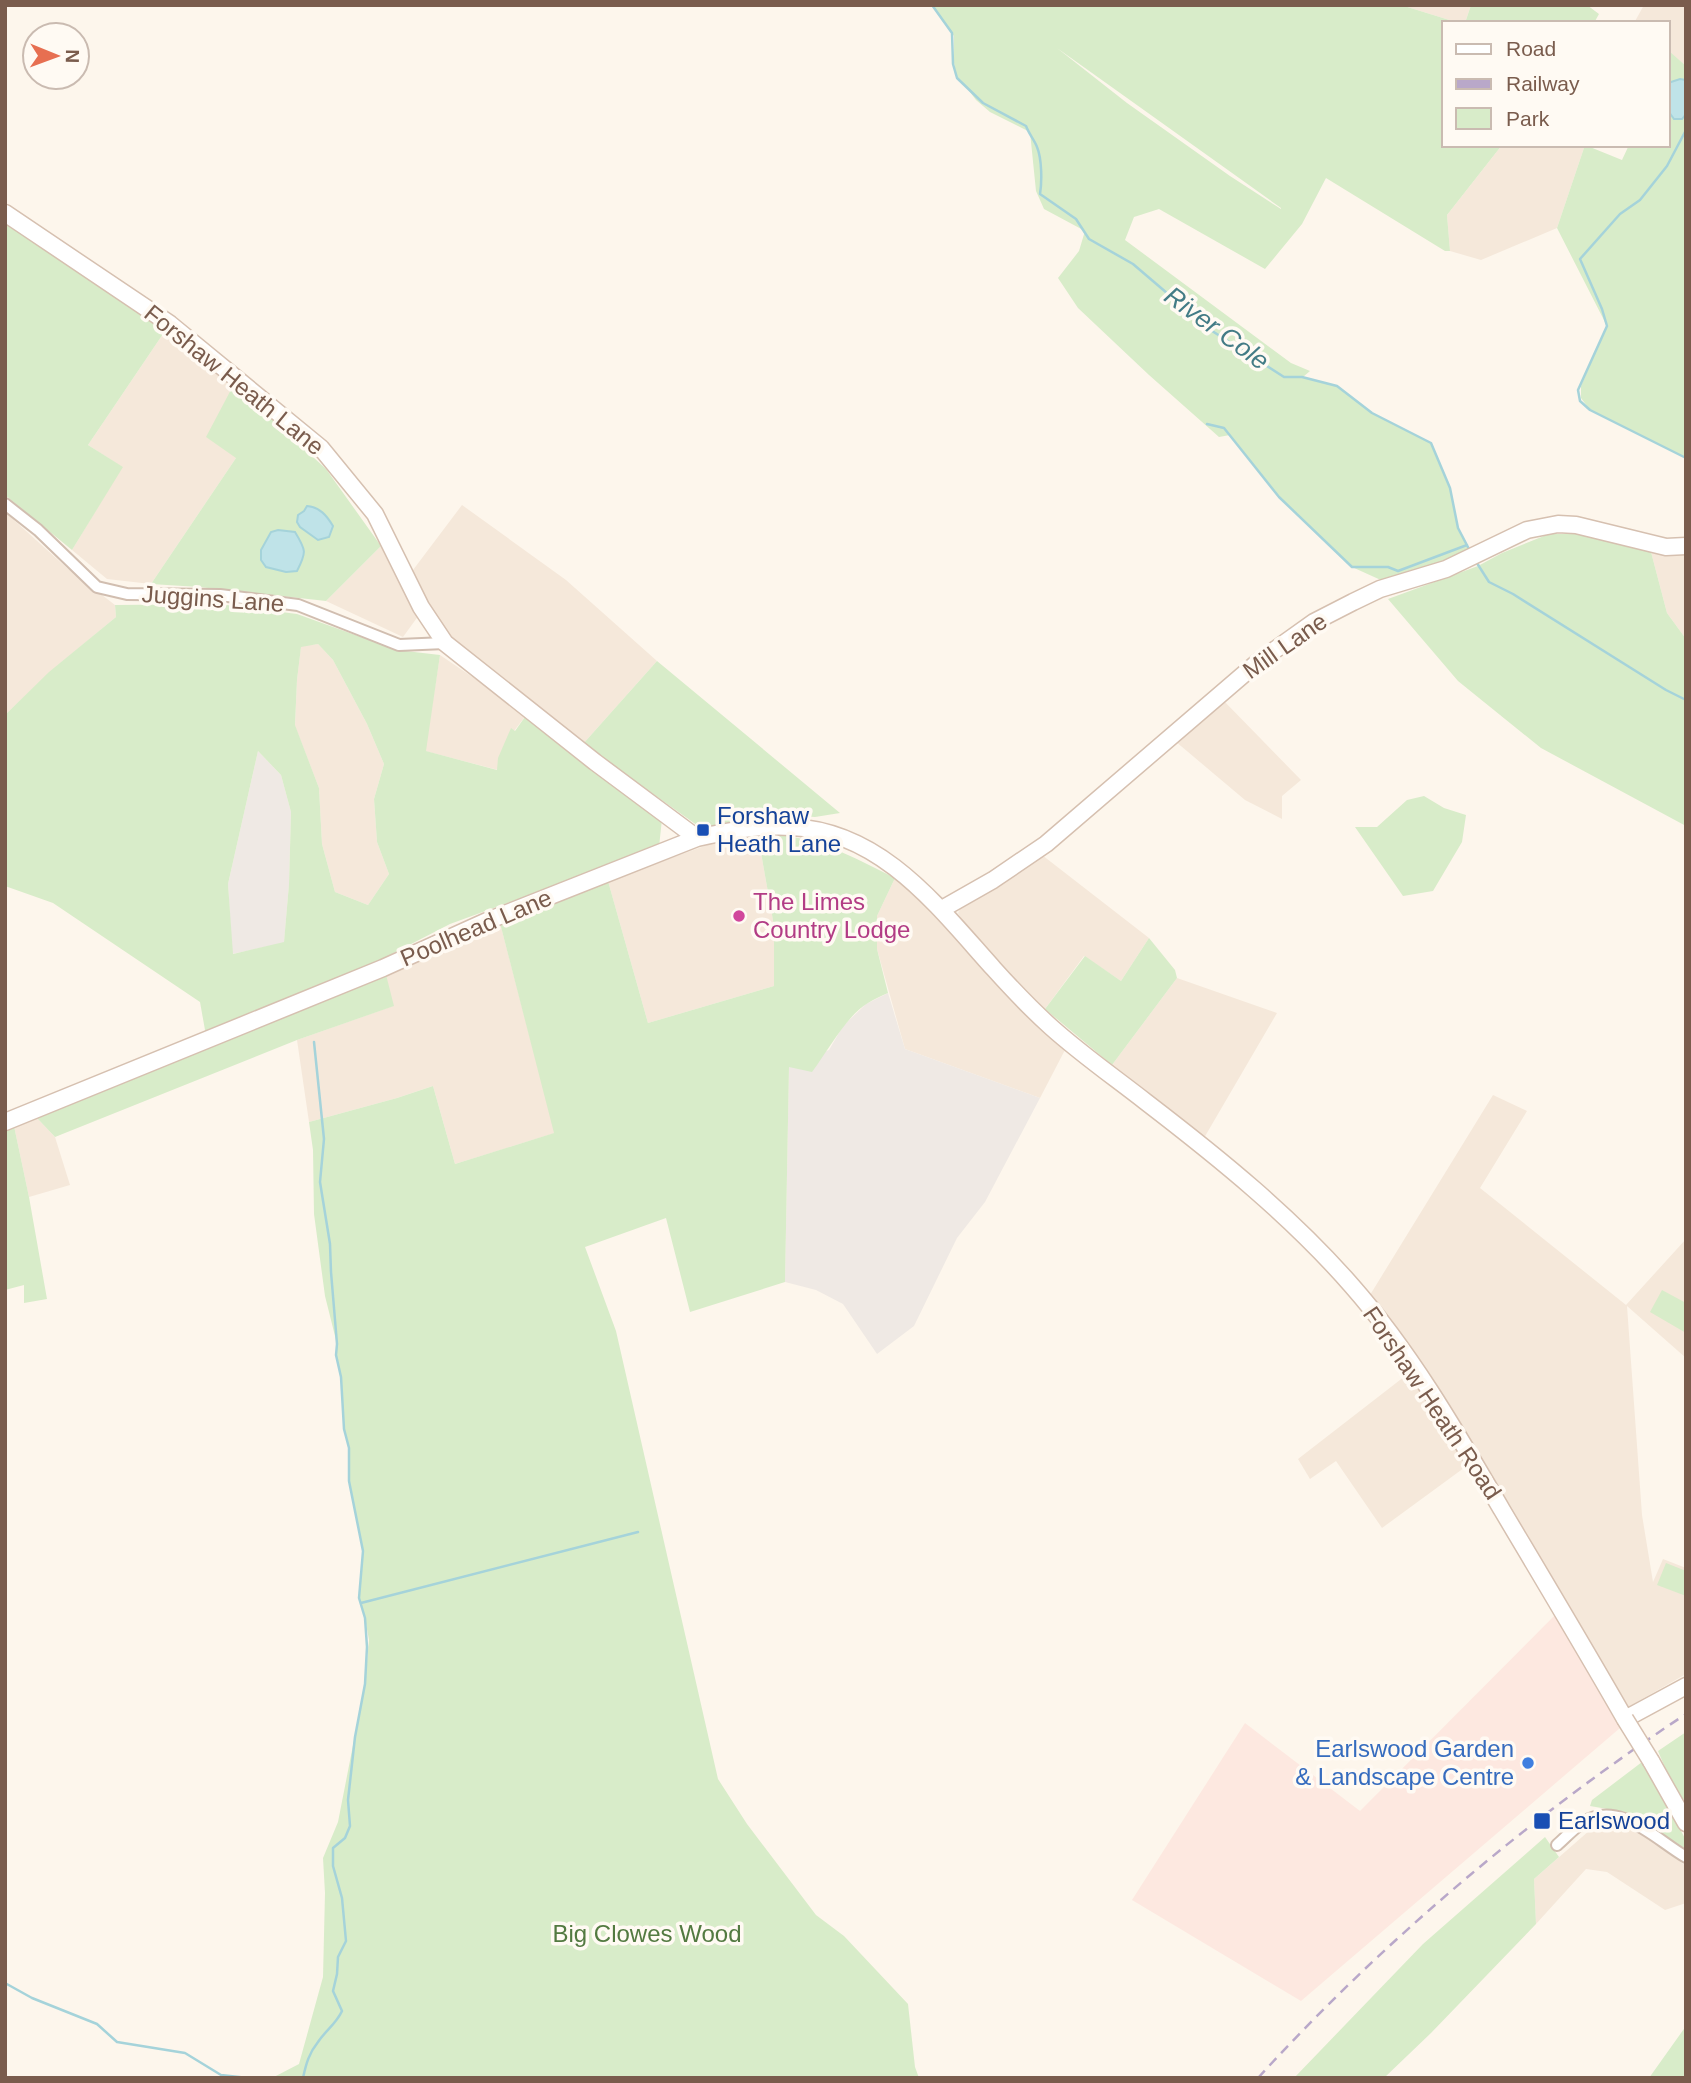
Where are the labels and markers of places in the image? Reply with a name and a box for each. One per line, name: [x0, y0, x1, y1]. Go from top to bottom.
place label: Forshaw Heath Lane: [717, 802, 841, 857]
marker: Forshaw Heath Lane: [695, 822, 711, 838]
place label: The Limes Country Lodge: [753, 888, 910, 943]
marker: The Limes Country Lodge: [731, 908, 747, 924]
place label: Earlswood Garden & Landscape Centre: [1295, 1735, 1514, 1790]
marker: Earlswood Garden & Landscape Centre: [1520, 1755, 1536, 1771]
place label: Earlswood: [1558, 1807, 1670, 1834]
marker: Earlswood: [1532, 1811, 1552, 1831]

